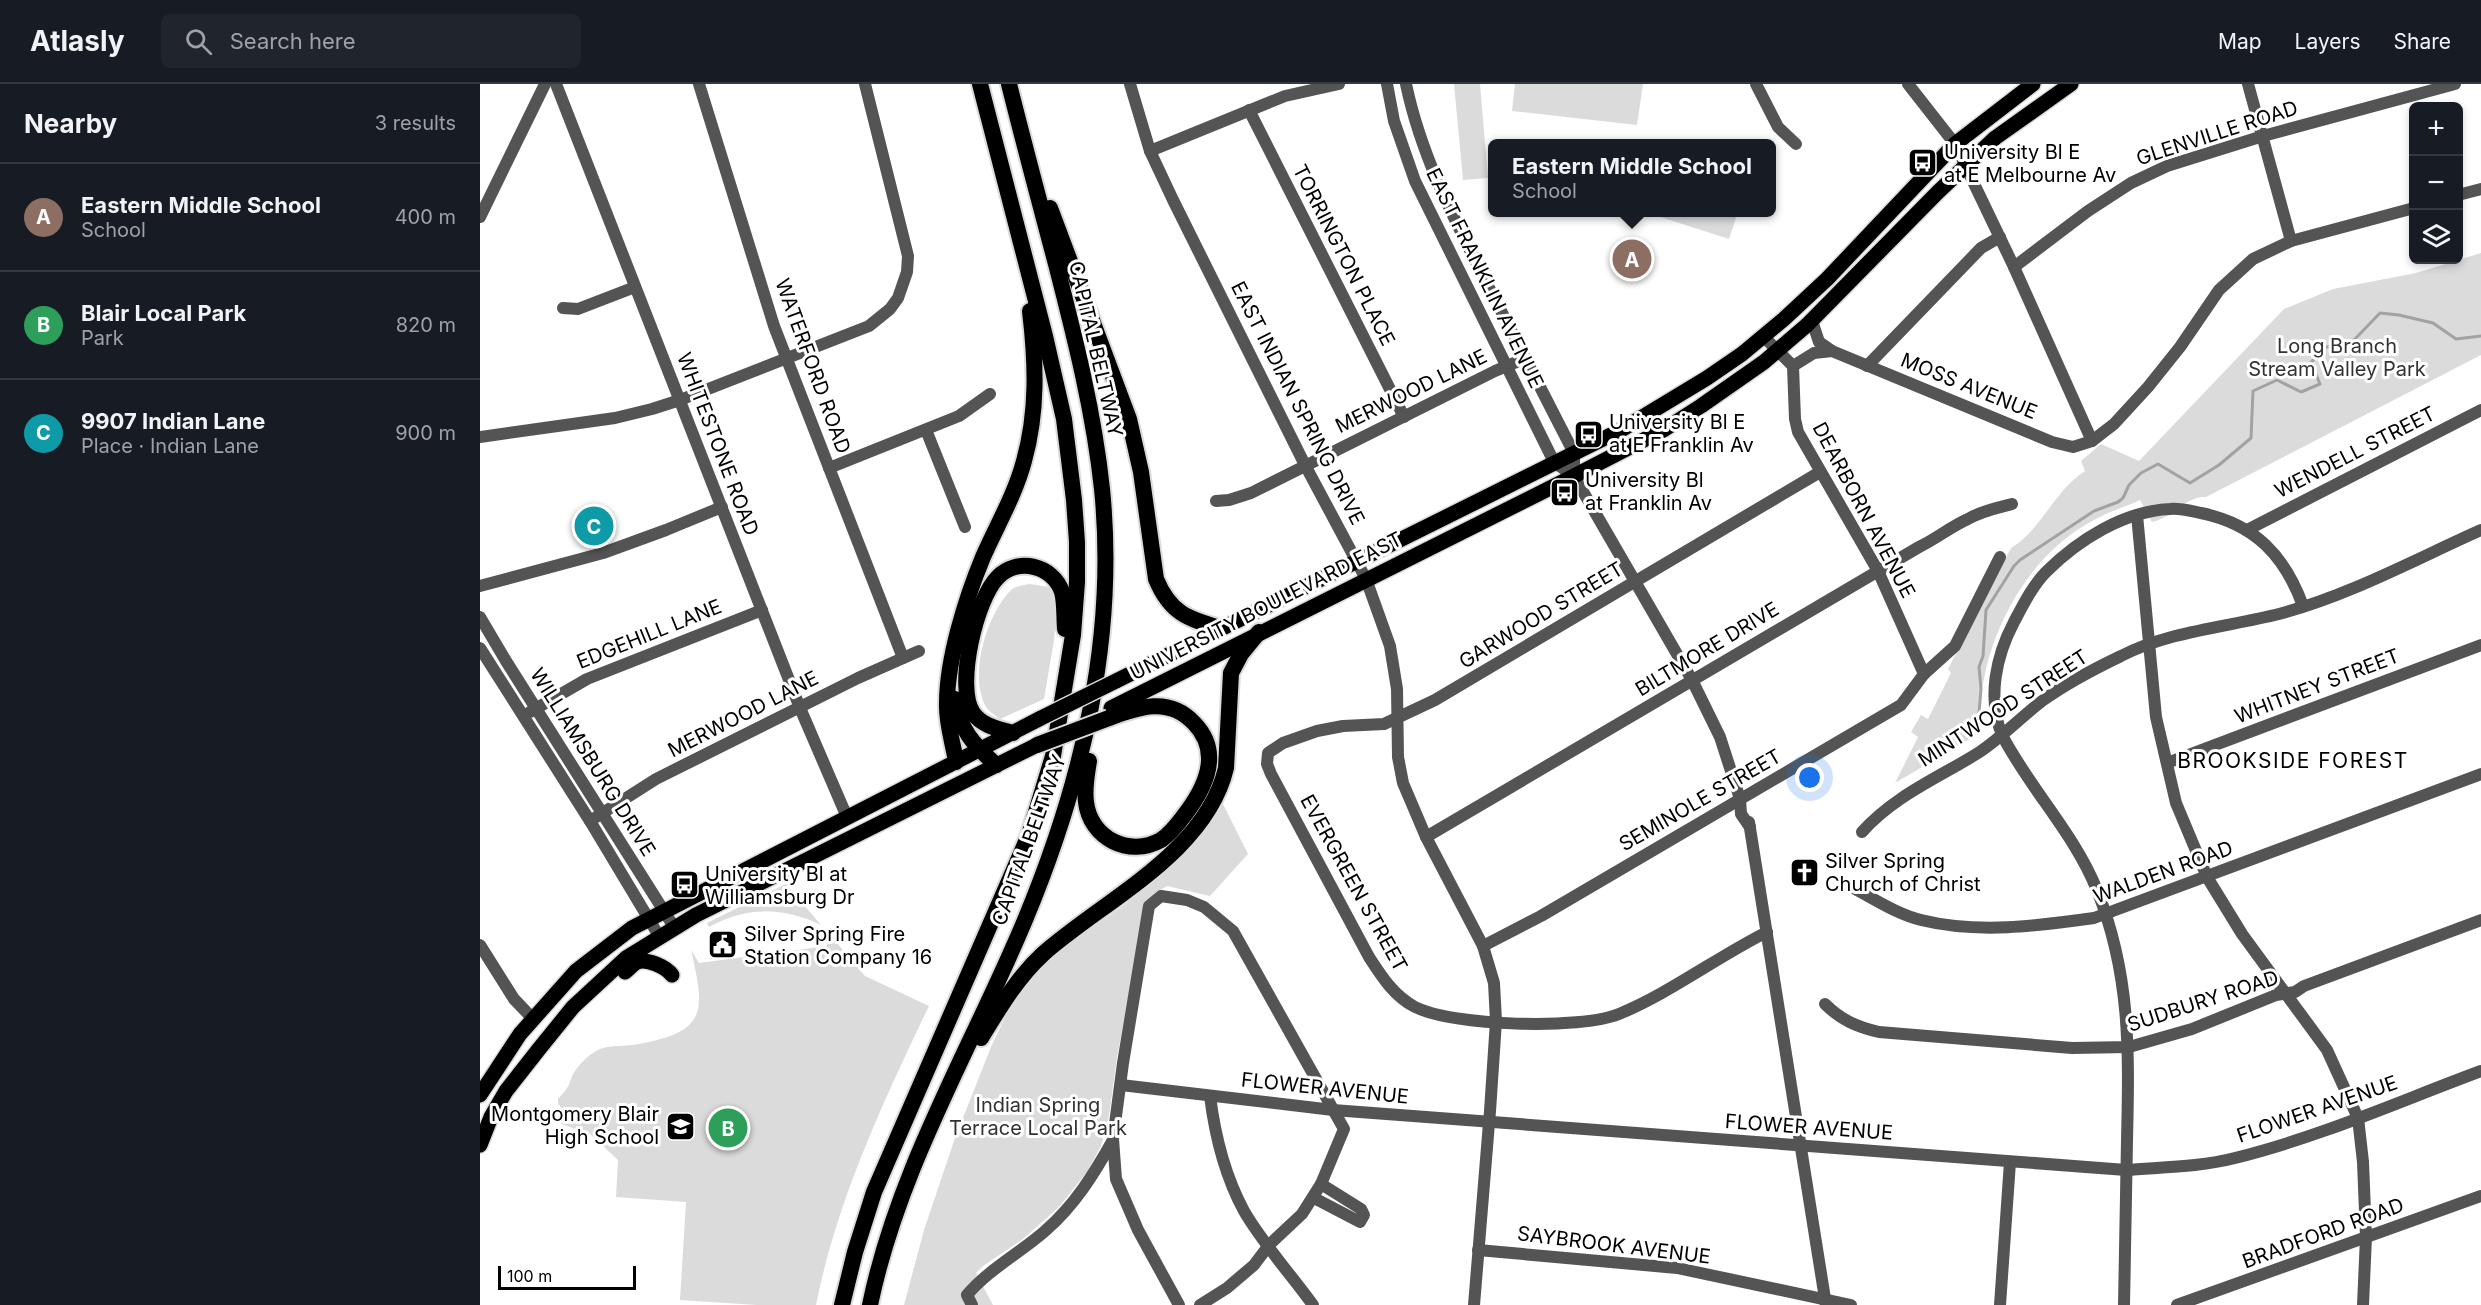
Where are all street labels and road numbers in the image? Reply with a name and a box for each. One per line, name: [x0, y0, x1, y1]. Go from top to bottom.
street label: GLENVILLE ROAD: [2133, 96, 2301, 170]
street label: TORRINGTON PLACE: [1288, 160, 1400, 350]
street label: EAST FRANKLIN AVENUE: [1421, 164, 1549, 392]
street label: CAPITAL BELTWAY: [1064, 259, 1128, 440]
street label: WATERFORD ROAD: [770, 275, 856, 457]
street label: EAST INDIAN SPRING DRIVE: [1226, 277, 1370, 529]
street label: MERWOOD LANE: [1331, 344, 1491, 438]
street label: MOSS AVENUE: [1897, 348, 2041, 424]
street label: WHITESTONE ROAD: [672, 349, 764, 539]
street label: WENDELL STREET: [2271, 401, 2439, 503]
street label: DEARBORN AVENUE: [1808, 418, 1920, 602]
street label: UNIVERSITY BOULEVARD EAST: [1126, 527, 1406, 685]
street label: GARWOOD STREET: [1455, 557, 1627, 673]
street label: EDGEHILL LANE: [573, 594, 725, 674]
street label: BILTMORE DRIVE: [1631, 597, 1783, 701]
street label: WHITNEY STREET: [2231, 643, 2403, 729]
street label: MINTWOOD STREET: [1914, 644, 2092, 772]
street label: WILLIAMSBURG DRIVE: [525, 663, 661, 861]
street label: MERWOOD LANE: [664, 666, 822, 762]
street label: SEMINOLE STREET: [1615, 744, 1785, 856]
street label: CAPITAL BELTWAY: [987, 751, 1071, 929]
street label: EVERGREEN STREET: [1295, 790, 1413, 976]
street label: WALDEN ROAD: [2090, 836, 2236, 908]
street label: SUDBURY ROAD: [2124, 965, 2282, 1037]
street label: FLOWER AVENUE: [1240, 1067, 1410, 1109]
street label: FLOWER AVENUE: [2234, 1070, 2400, 1148]
street label: FLOWER AVENUE: [1724, 1109, 1894, 1145]
street label: BRADFORD ROAD: [2239, 1193, 2407, 1273]
street label: SAYBROOK AVENUE: [1516, 1221, 1712, 1269]

